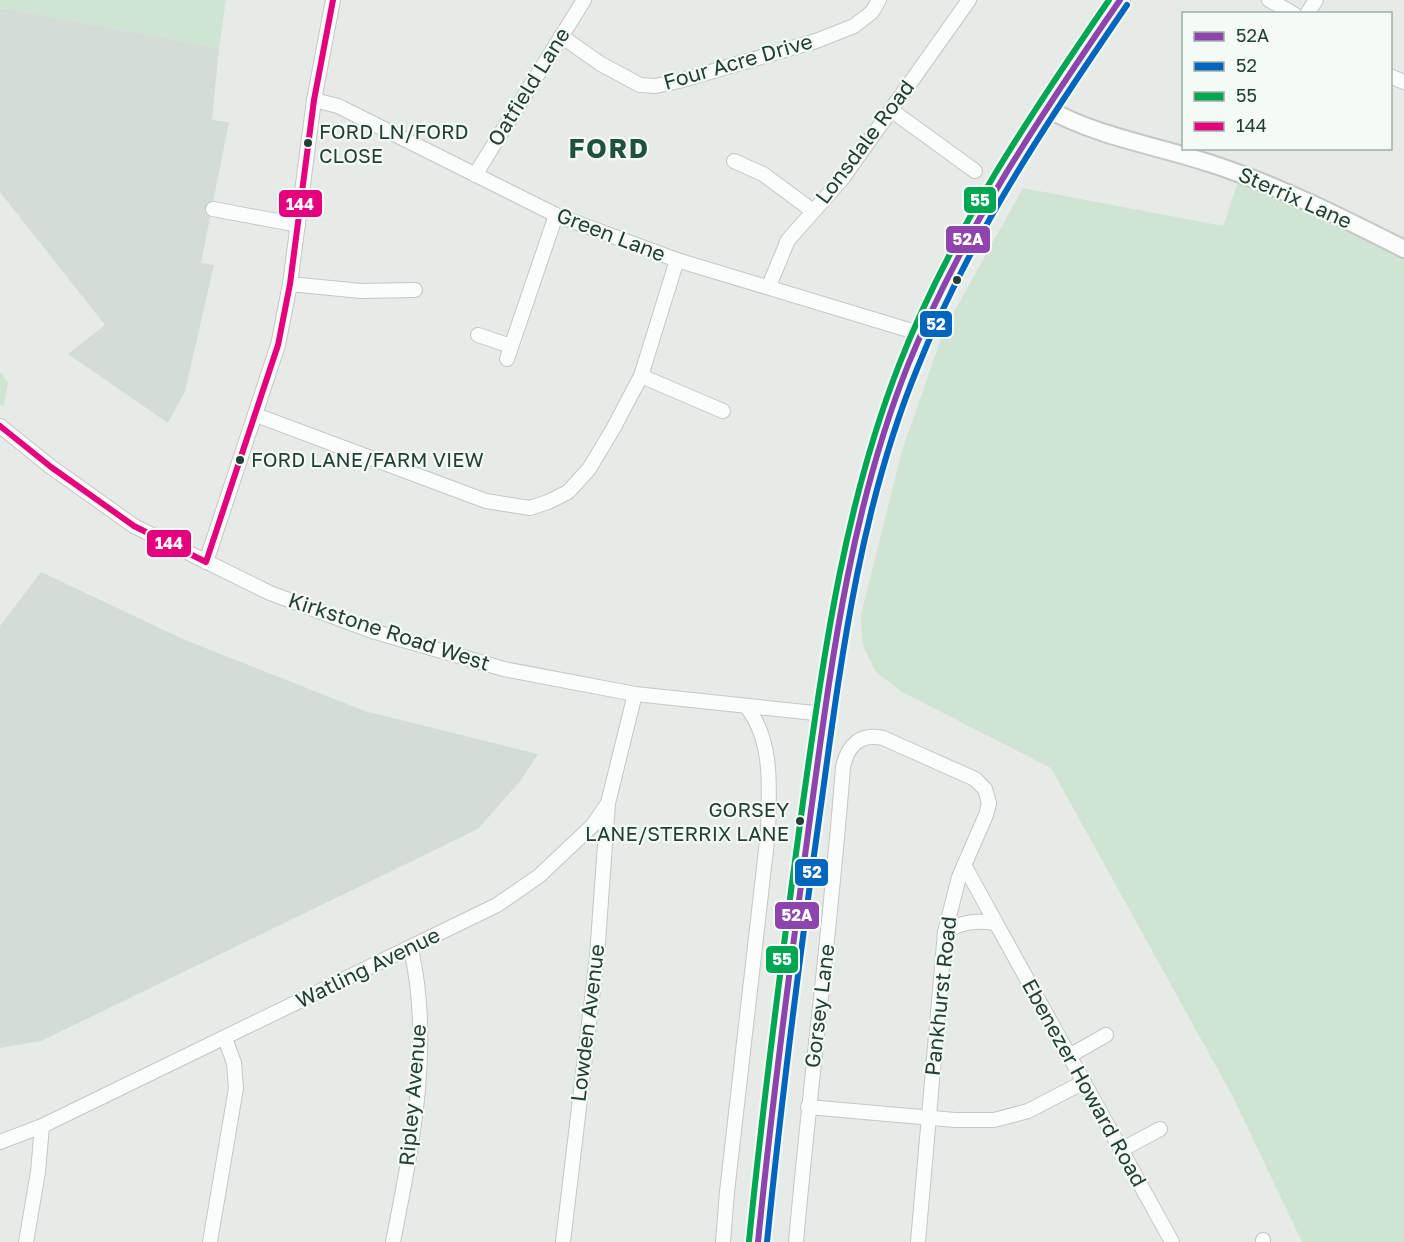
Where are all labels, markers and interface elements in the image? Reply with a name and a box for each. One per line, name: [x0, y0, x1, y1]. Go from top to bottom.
legend: [1182, 12, 1392, 150]
street label: Oatfield Lane: [481, 22, 575, 151]
text: 52A: [1236, 24, 1269, 46]
street label: Four Acre Drive: [660, 27, 815, 95]
text: 52: [1236, 54, 1257, 76]
street label: Lonsdale Road: [809, 74, 919, 209]
text: 55: [1236, 84, 1257, 106]
text: 144: [1236, 114, 1267, 136]
place label: FORD LN/FORD CLOSE: [319, 119, 469, 167]
district label: FORD: [569, 132, 649, 164]
marker: FORD LN/FORD CLOSE: [302, 137, 314, 149]
street label: Sterrix Lane: [1235, 160, 1356, 234]
line badge: 55: [963, 186, 997, 214]
line badge: 144: [278, 189, 323, 218]
text: 55: [970, 190, 990, 210]
text: 144: [286, 194, 314, 214]
street label: Green Lane: [553, 201, 669, 267]
line badge: 52A: [945, 225, 991, 254]
text: 52A: [953, 229, 984, 249]
unlabelled marker: [951, 274, 963, 286]
line badge: 52: [919, 310, 953, 338]
text: 52: [926, 314, 946, 334]
place label: FORD LANE/FARM VIEW: [251, 447, 484, 471]
marker: FORD LANE/FARM VIEW: [234, 454, 246, 466]
line badge: 144: [146, 529, 192, 558]
text: 144: [155, 533, 183, 553]
street label: Kirkstone Road West: [285, 586, 493, 676]
place label: GORSEY LANE/STERRIX LANE: [585, 797, 789, 845]
marker: GORSEY LANE/STERRIX LANE: [794, 815, 806, 827]
line badge: 52: [794, 858, 829, 887]
text: 52: [802, 862, 822, 882]
line badge: 52A: [774, 901, 820, 930]
text: 52A: [782, 905, 813, 925]
street label: Pankhurst Road: [919, 915, 961, 1077]
street label: Watling Avenue: [291, 921, 444, 1013]
street label: Gorsey Lane: [799, 942, 840, 1069]
street label: Lowden Avenue: [564, 943, 610, 1103]
line badge: 55: [765, 945, 799, 974]
text: 55: [772, 949, 792, 969]
street label: Ebenezer Howard Road: [1017, 974, 1153, 1191]
street label: Ripley Avenue: [393, 1023, 431, 1167]

